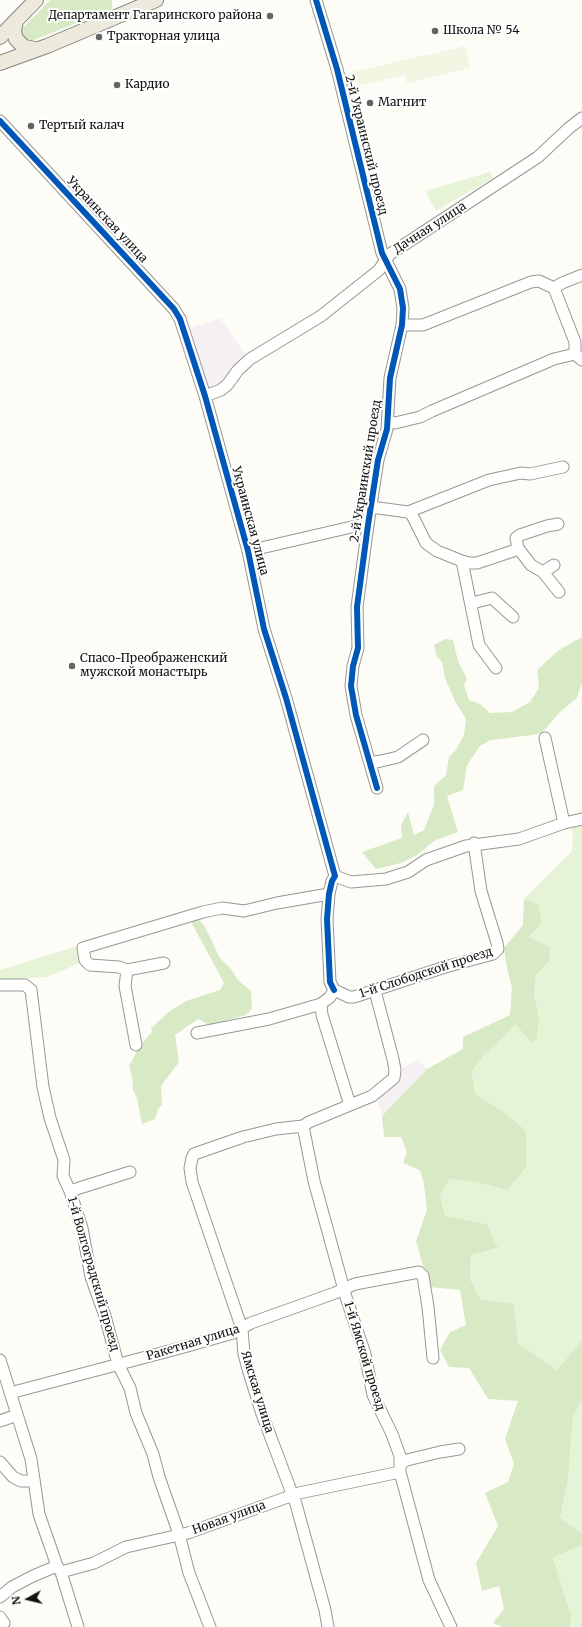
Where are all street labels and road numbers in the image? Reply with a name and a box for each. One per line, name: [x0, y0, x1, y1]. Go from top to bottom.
street label: 2-й Украинский проезд: [342, 73, 390, 217]
street label: Украинская улица: [64, 174, 150, 266]
street label: Дачная улица: [391, 199, 469, 257]
street label: 2-й Украинский проезд: [348, 399, 384, 543]
street label: Украинская улица: [229, 465, 271, 577]
street label: 1-й Слободской проезд: [357, 945, 495, 1001]
street label: 1-й Волгоградский проезд: [64, 1195, 122, 1353]
street label: 1-й Ямской проезд: [341, 1300, 387, 1412]
street label: Ракетная улица: [145, 1322, 241, 1364]
street label: Ямская улица: [238, 1349, 276, 1435]
street label: Новая улица: [190, 1498, 268, 1538]

